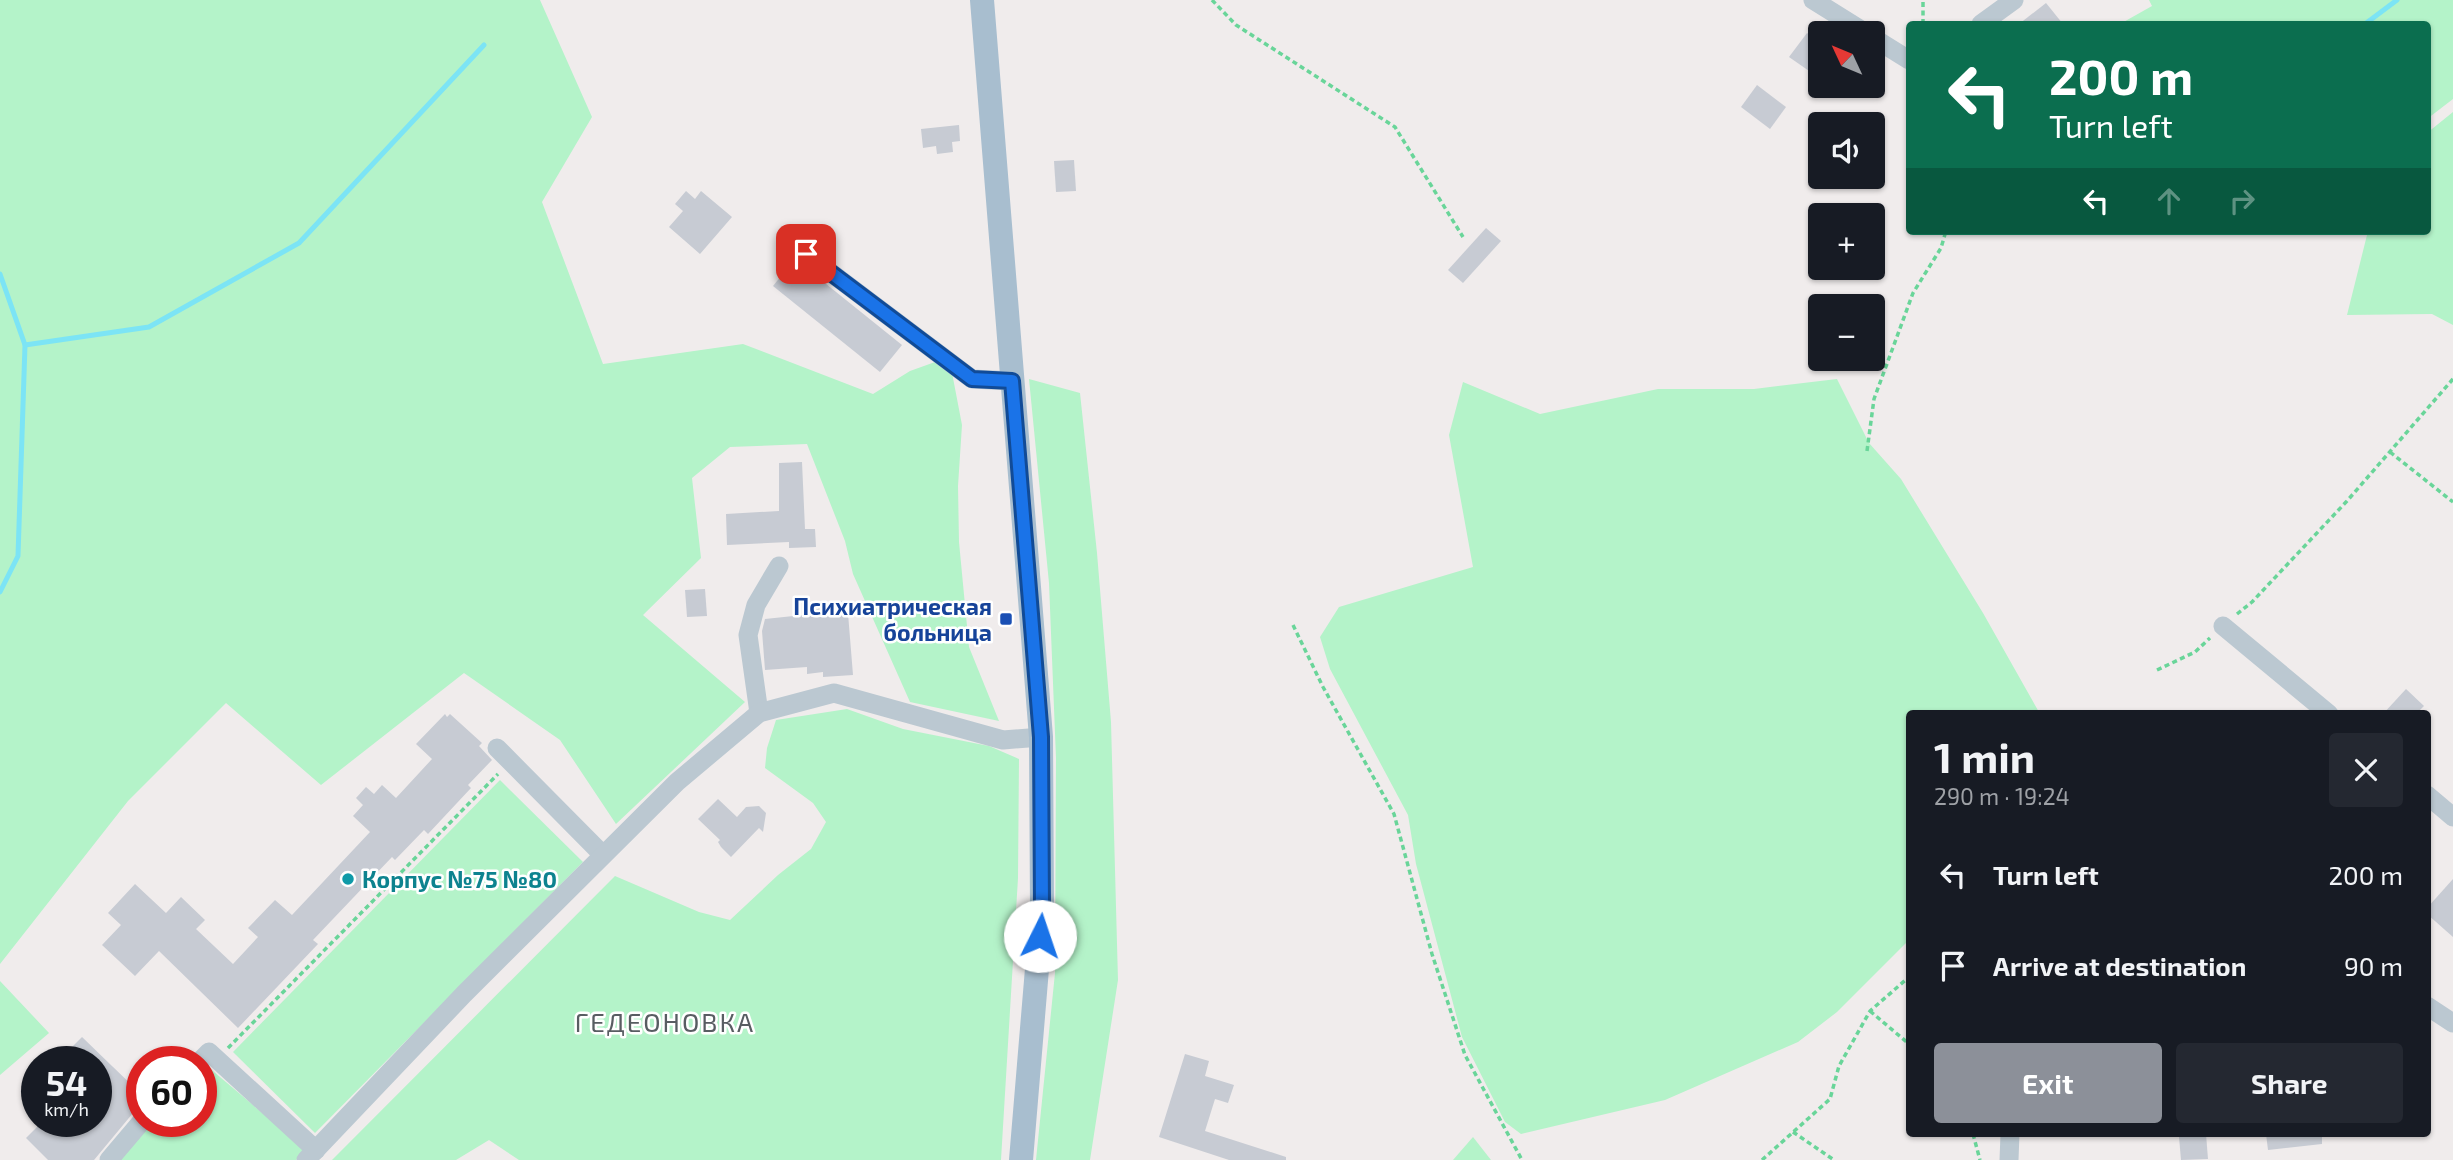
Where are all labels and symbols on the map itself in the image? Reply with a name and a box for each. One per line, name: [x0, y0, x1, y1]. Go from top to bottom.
north arrow: [1808, 21, 1885, 98]
pin: [776, 224, 836, 284]
place label: Психиатрическая больница: [793, 592, 992, 646]
marker: Психиатрическая больница: [998, 611, 1014, 627]
place label: Корпус №75 №80: [362, 865, 557, 893]
marker: Корпус №75 №80: [340, 871, 356, 887]
position arrow: [1003, 899, 1077, 973]
district label: ГЕДЕОНОВКА: [575, 1006, 755, 1037]
speed limit sign: 60: [126, 1046, 217, 1137]

